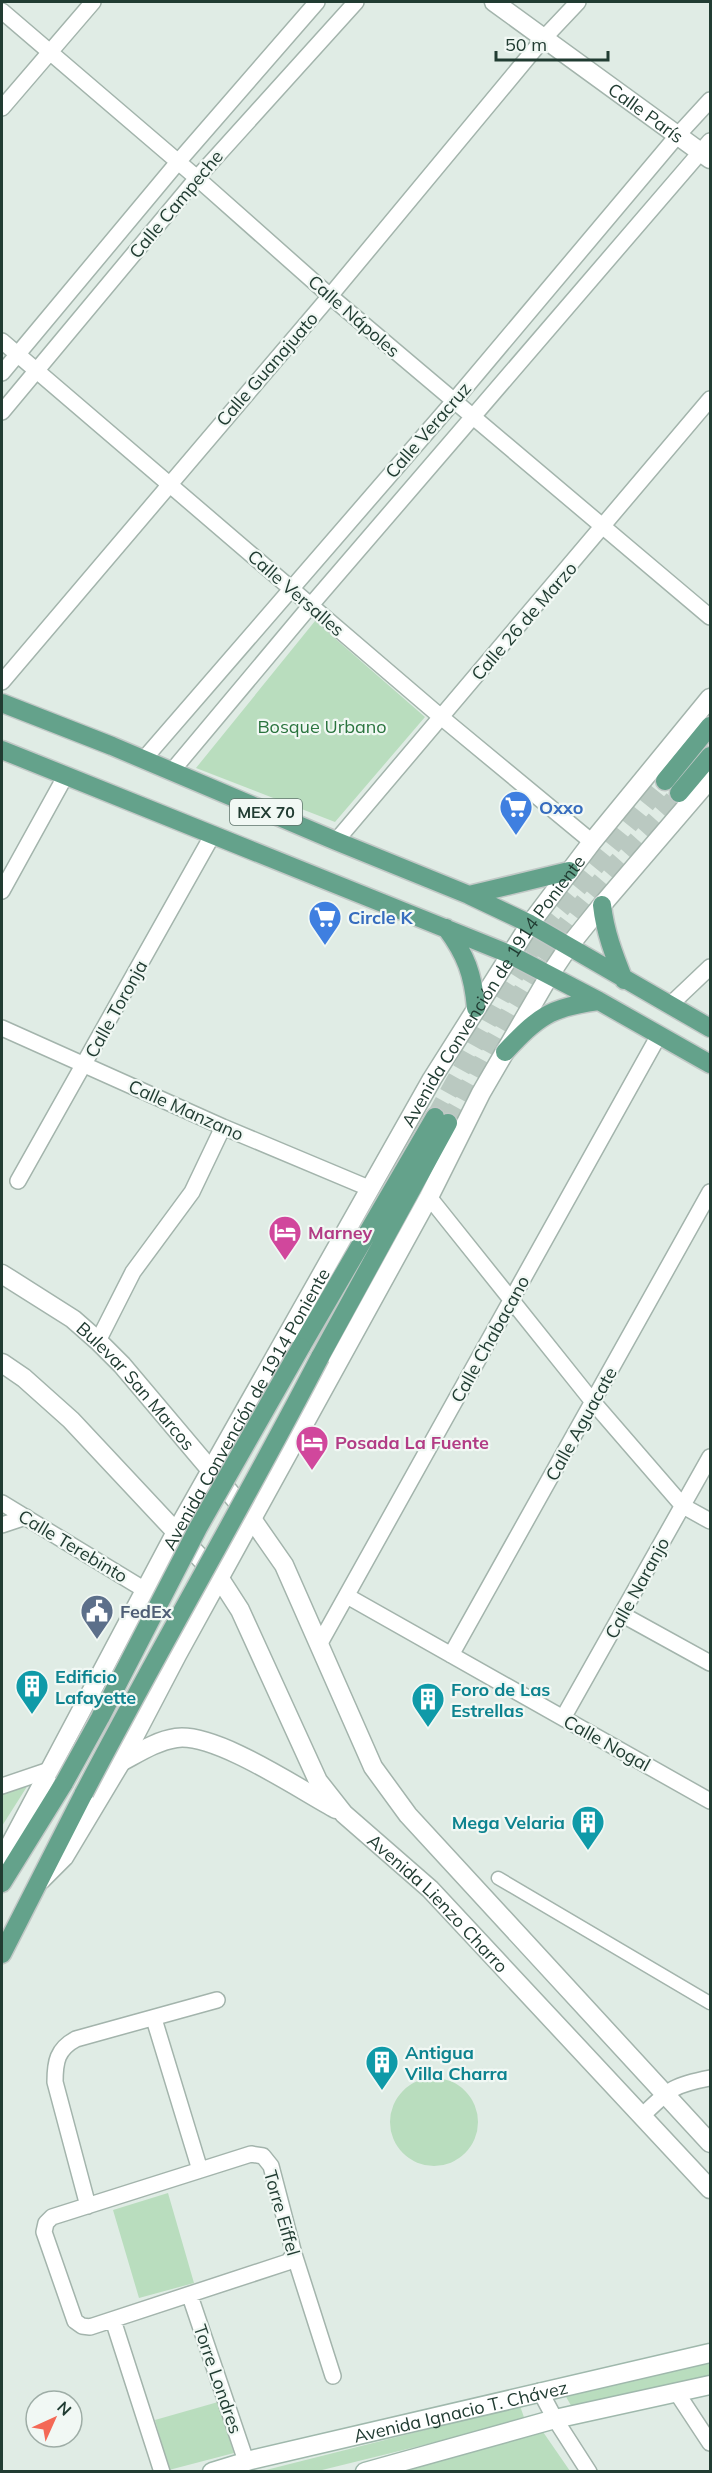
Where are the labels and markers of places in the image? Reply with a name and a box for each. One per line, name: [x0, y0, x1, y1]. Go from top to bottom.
supermarket icon: Oxxo: [498, 789, 534, 836]
place label: Oxxo: [539, 796, 583, 819]
supermarket icon: Circle K: [307, 899, 343, 946]
place label: Circle K: [348, 906, 414, 929]
hotel icon: Marney: [267, 1214, 303, 1261]
place label: Marney: [308, 1221, 372, 1244]
hotel icon: Posada La Fuente: [294, 1424, 330, 1471]
place label: Posada La Fuente: [335, 1431, 489, 1454]
public building icon: FedEx: [79, 1593, 115, 1640]
place label: FedEx: [120, 1600, 173, 1623]
place label: Edificio Lafayette: [55, 1665, 136, 1709]
building icon: Edificio Lafayette: [14, 1668, 50, 1715]
place label: Foro de Las Estrellas: [451, 1678, 550, 1722]
building icon: Foro de Las Estrellas: [410, 1681, 446, 1728]
building icon: Mega Velaria: [570, 1804, 606, 1851]
place label: Mega Velaria: [452, 1811, 565, 1834]
place label: Antigua Villa Charra: [404, 2041, 508, 2085]
building icon: Antigua Villa Charra: [364, 2044, 400, 2091]

